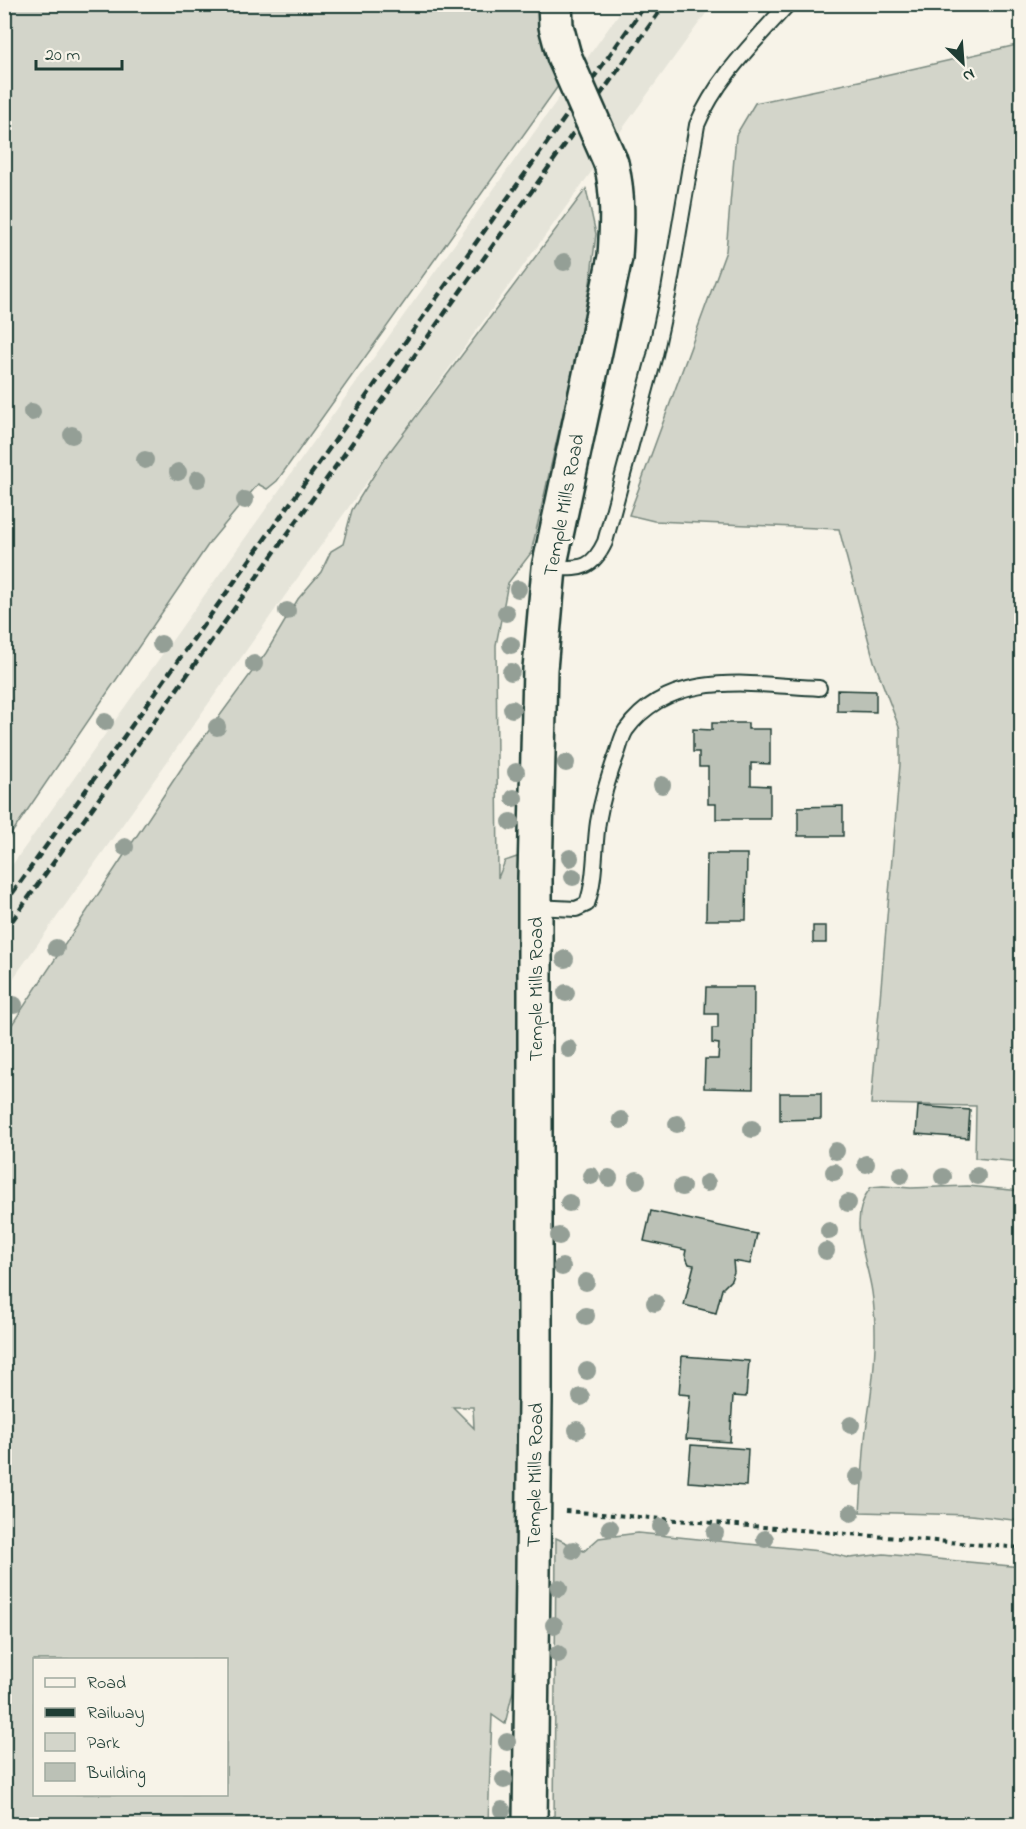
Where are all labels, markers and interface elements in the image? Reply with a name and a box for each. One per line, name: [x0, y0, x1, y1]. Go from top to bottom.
scale bar: [36, 33, 122, 71]
north arrow: [933, 33, 993, 93]
text: 20 m: [45, 43, 80, 69]
text: N: [958, 62, 978, 88]
street label: Temple Mills Road: [537, 432, 593, 579]
street label: Temple Mills Road: [523, 917, 552, 1061]
street label: Temple Mills Road: [521, 1402, 552, 1548]
legend: [33, 1658, 228, 1796]
text: Road: [87, 1671, 126, 1697]
text: Railway: [87, 1701, 144, 1727]
text: Park: [87, 1731, 120, 1757]
text: Building: [86, 1761, 146, 1788]

